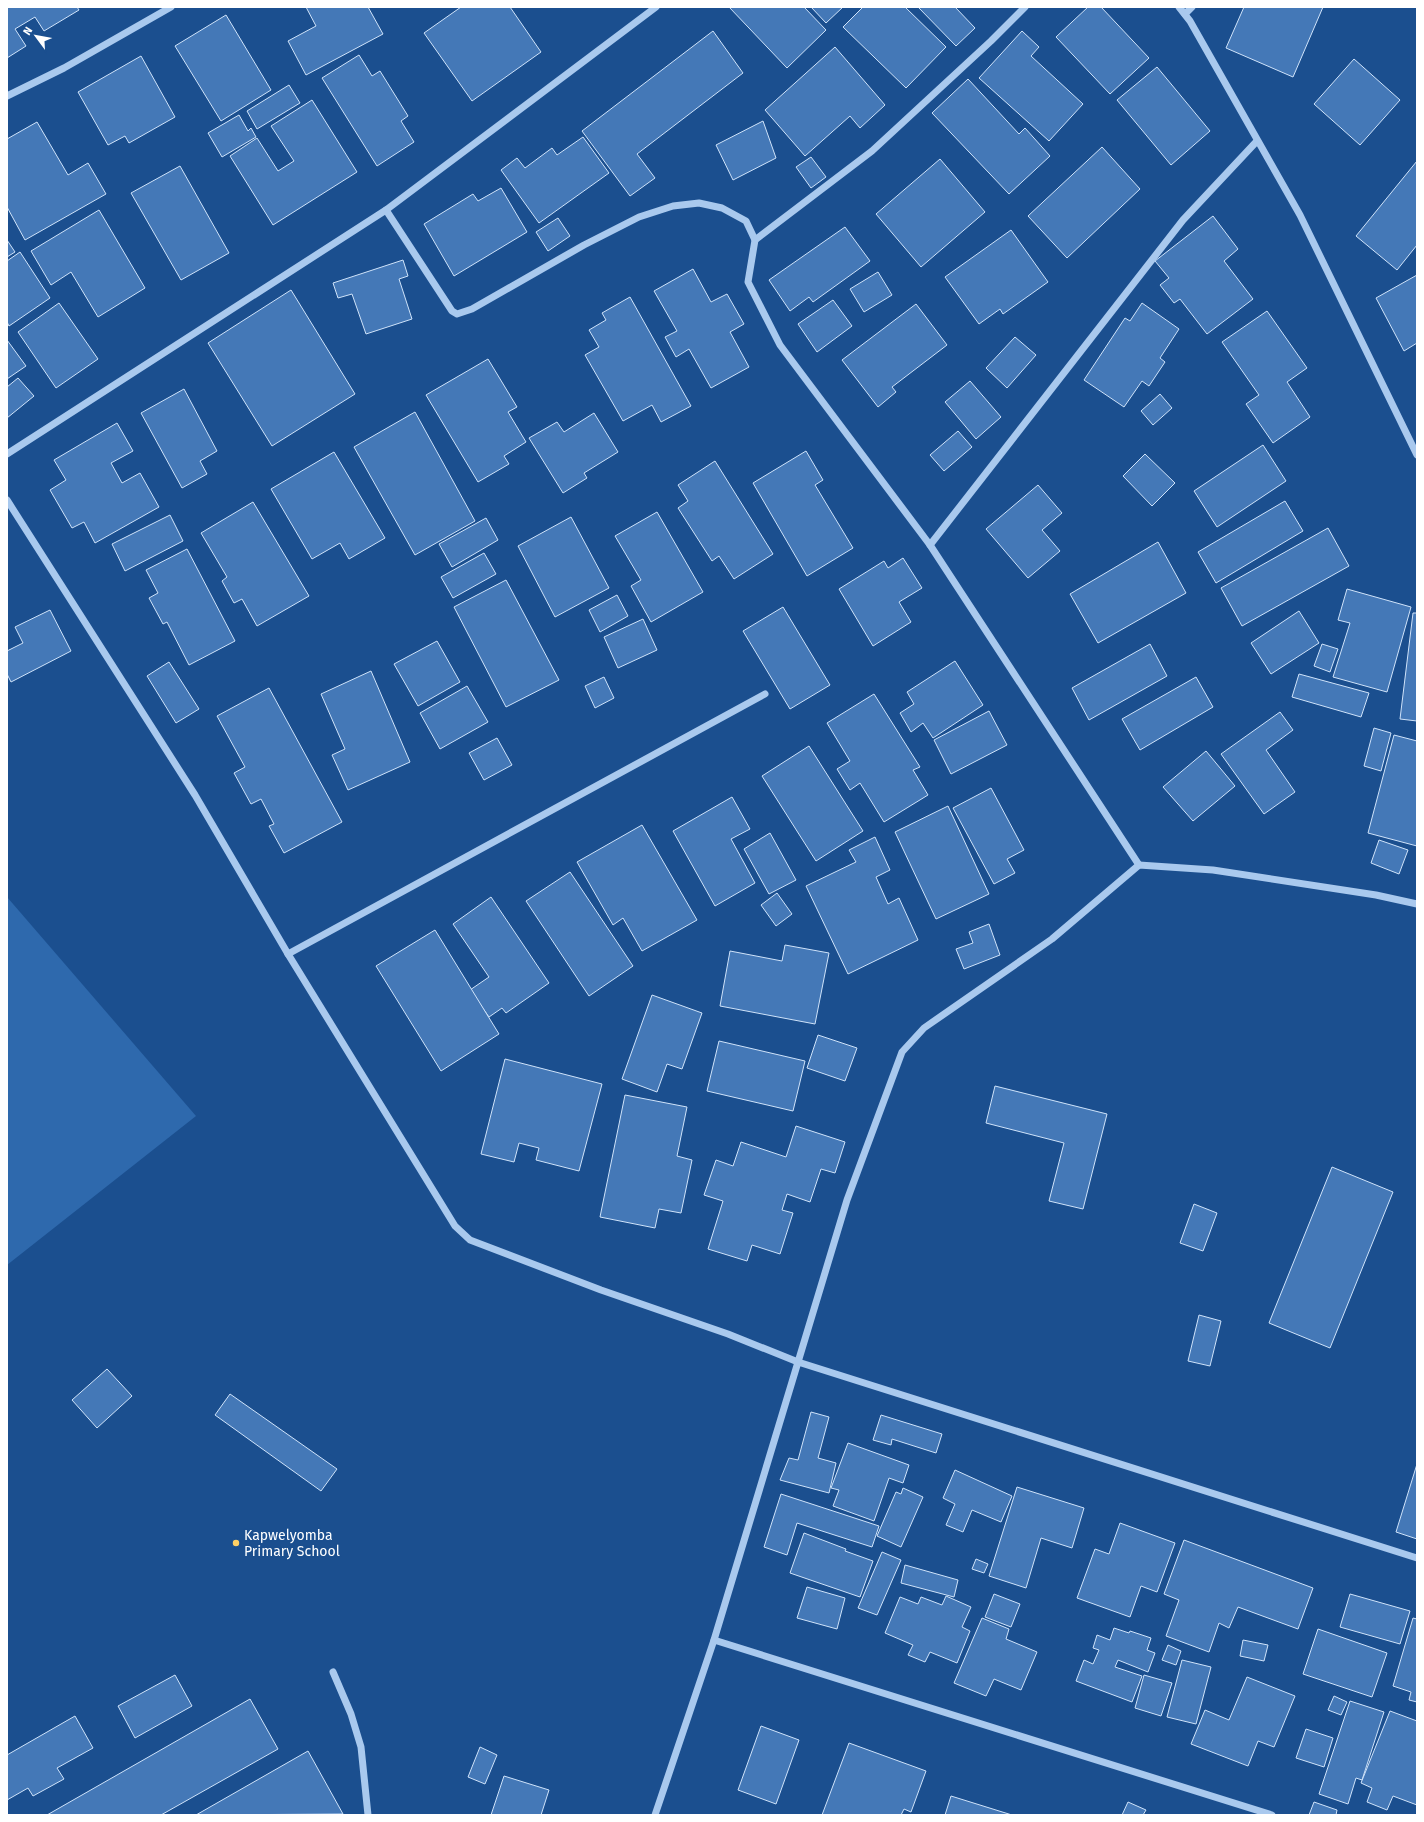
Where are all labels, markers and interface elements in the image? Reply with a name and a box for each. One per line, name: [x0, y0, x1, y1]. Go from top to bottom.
north arrow: [16, 16, 56, 56]
text: N: [20, 24, 35, 38]
place label: Kapwelyomba Primary School: [244, 1527, 340, 1560]
marker: Kapwelyomba Primary School: [231, 1538, 241, 1548]

